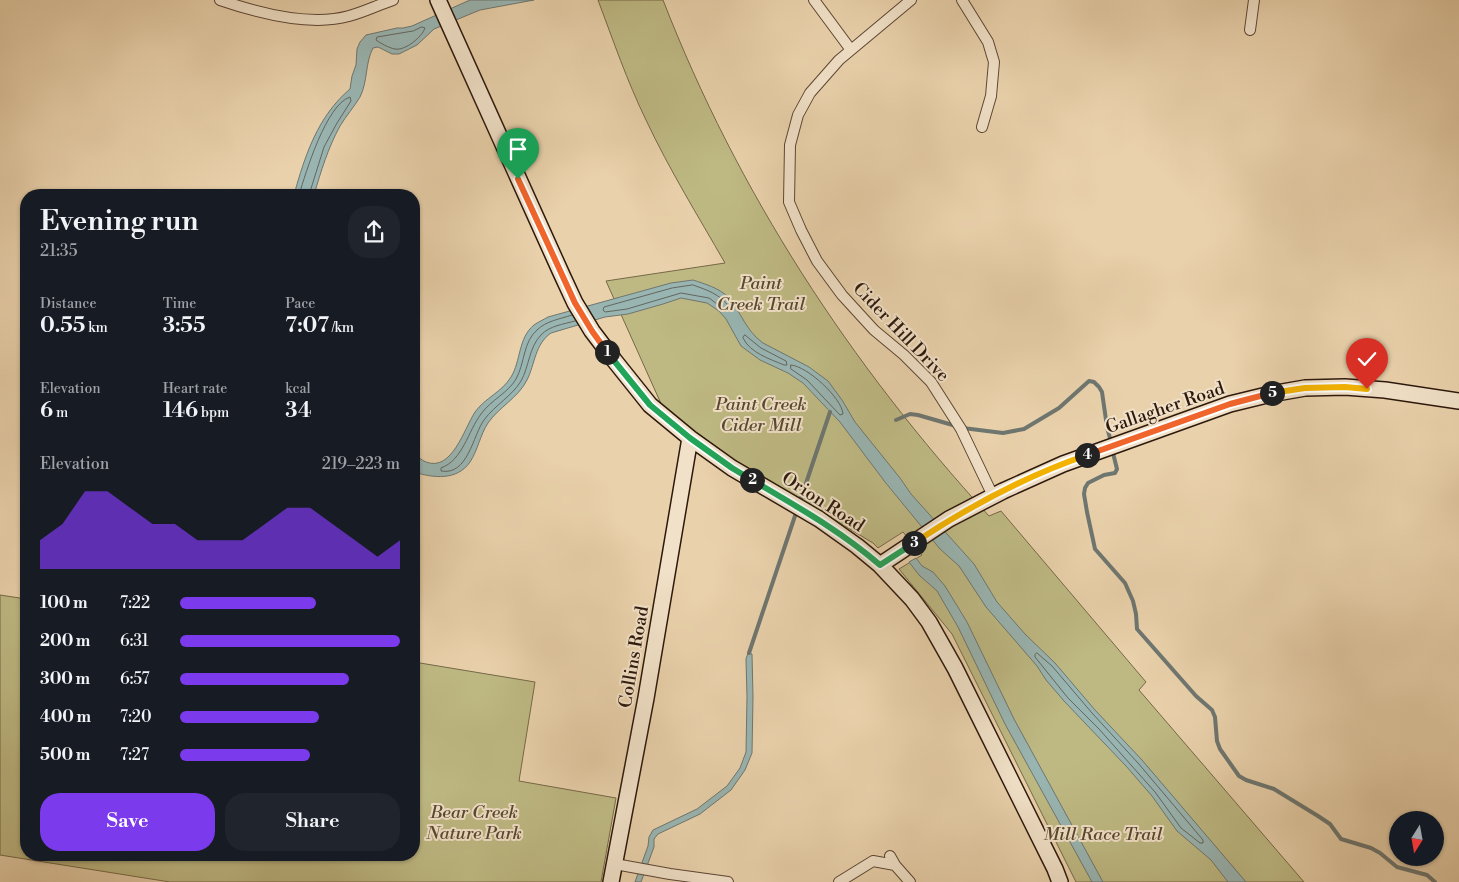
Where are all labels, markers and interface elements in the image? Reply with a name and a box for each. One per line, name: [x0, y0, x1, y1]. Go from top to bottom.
pin: [497, 128, 539, 179]
icon: arrive: [504, 135, 532, 163]
text: Evening run: [40, 204, 199, 239]
button: share: [348, 206, 400, 258]
text: 21:35: [40, 241, 77, 261]
park label: Paint Creek Trail: [717, 272, 805, 316]
street label: Cider Hill Drive: [848, 277, 954, 387]
text: Distance: [40, 295, 97, 313]
text: Time: [163, 295, 196, 313]
text: Pace: [285, 295, 315, 313]
text: 0.55: [40, 313, 85, 339]
text: 3:55: [163, 313, 205, 339]
text: 7:07: [285, 313, 329, 339]
text: km: [85, 319, 108, 337]
text: /km: [329, 319, 354, 337]
pin: [1346, 338, 1388, 389]
pin: 1: [594, 340, 620, 364]
text: 1: [604, 343, 611, 361]
icon: check: [1353, 345, 1381, 373]
street label: Gallagher Road: [1102, 377, 1228, 439]
text: Elevation: [40, 380, 101, 398]
text: Heart rate: [163, 380, 227, 398]
text: kcal: [285, 380, 311, 398]
pin: 5: [1260, 380, 1284, 406]
text: 5: [1268, 384, 1277, 402]
park label: Paint Creek Cider Mill: [714, 393, 807, 437]
text: 6: [40, 398, 53, 424]
text: 146: [163, 398, 198, 424]
text: 34: [285, 398, 312, 424]
text: m: [53, 404, 68, 422]
text: bpm: [198, 404, 229, 422]
pin: 4: [1074, 442, 1100, 468]
text: 4: [1083, 446, 1092, 464]
text: Elevation: [40, 454, 109, 474]
text: 219–223 m: [322, 454, 400, 474]
street label: Orion Road: [777, 467, 870, 538]
pin: 2: [740, 468, 764, 492]
text: 2: [748, 471, 757, 489]
pin: 3: [902, 530, 926, 556]
text: 3: [910, 534, 919, 552]
text: 100 m: [40, 593, 88, 613]
text: 7:22: [120, 593, 150, 613]
street label: Collins Road: [614, 603, 654, 710]
text: 200 m: [40, 631, 90, 651]
text: 6:31: [120, 631, 149, 651]
text: 300 m: [40, 669, 90, 689]
text: 6:57: [120, 669, 150, 689]
text: 400 m: [40, 707, 91, 727]
text: 7:20: [120, 707, 152, 727]
text: 500 m: [40, 745, 90, 765]
text: 7:27: [120, 745, 149, 765]
button: Save: [40, 793, 215, 851]
button: Share: [225, 793, 400, 851]
park label: Bear Creek Nature Park: [425, 801, 522, 845]
north arrow: [1389, 811, 1444, 866]
map controls: [1389, 811, 1444, 866]
park label: Mill Race Trail: [1043, 823, 1163, 846]

